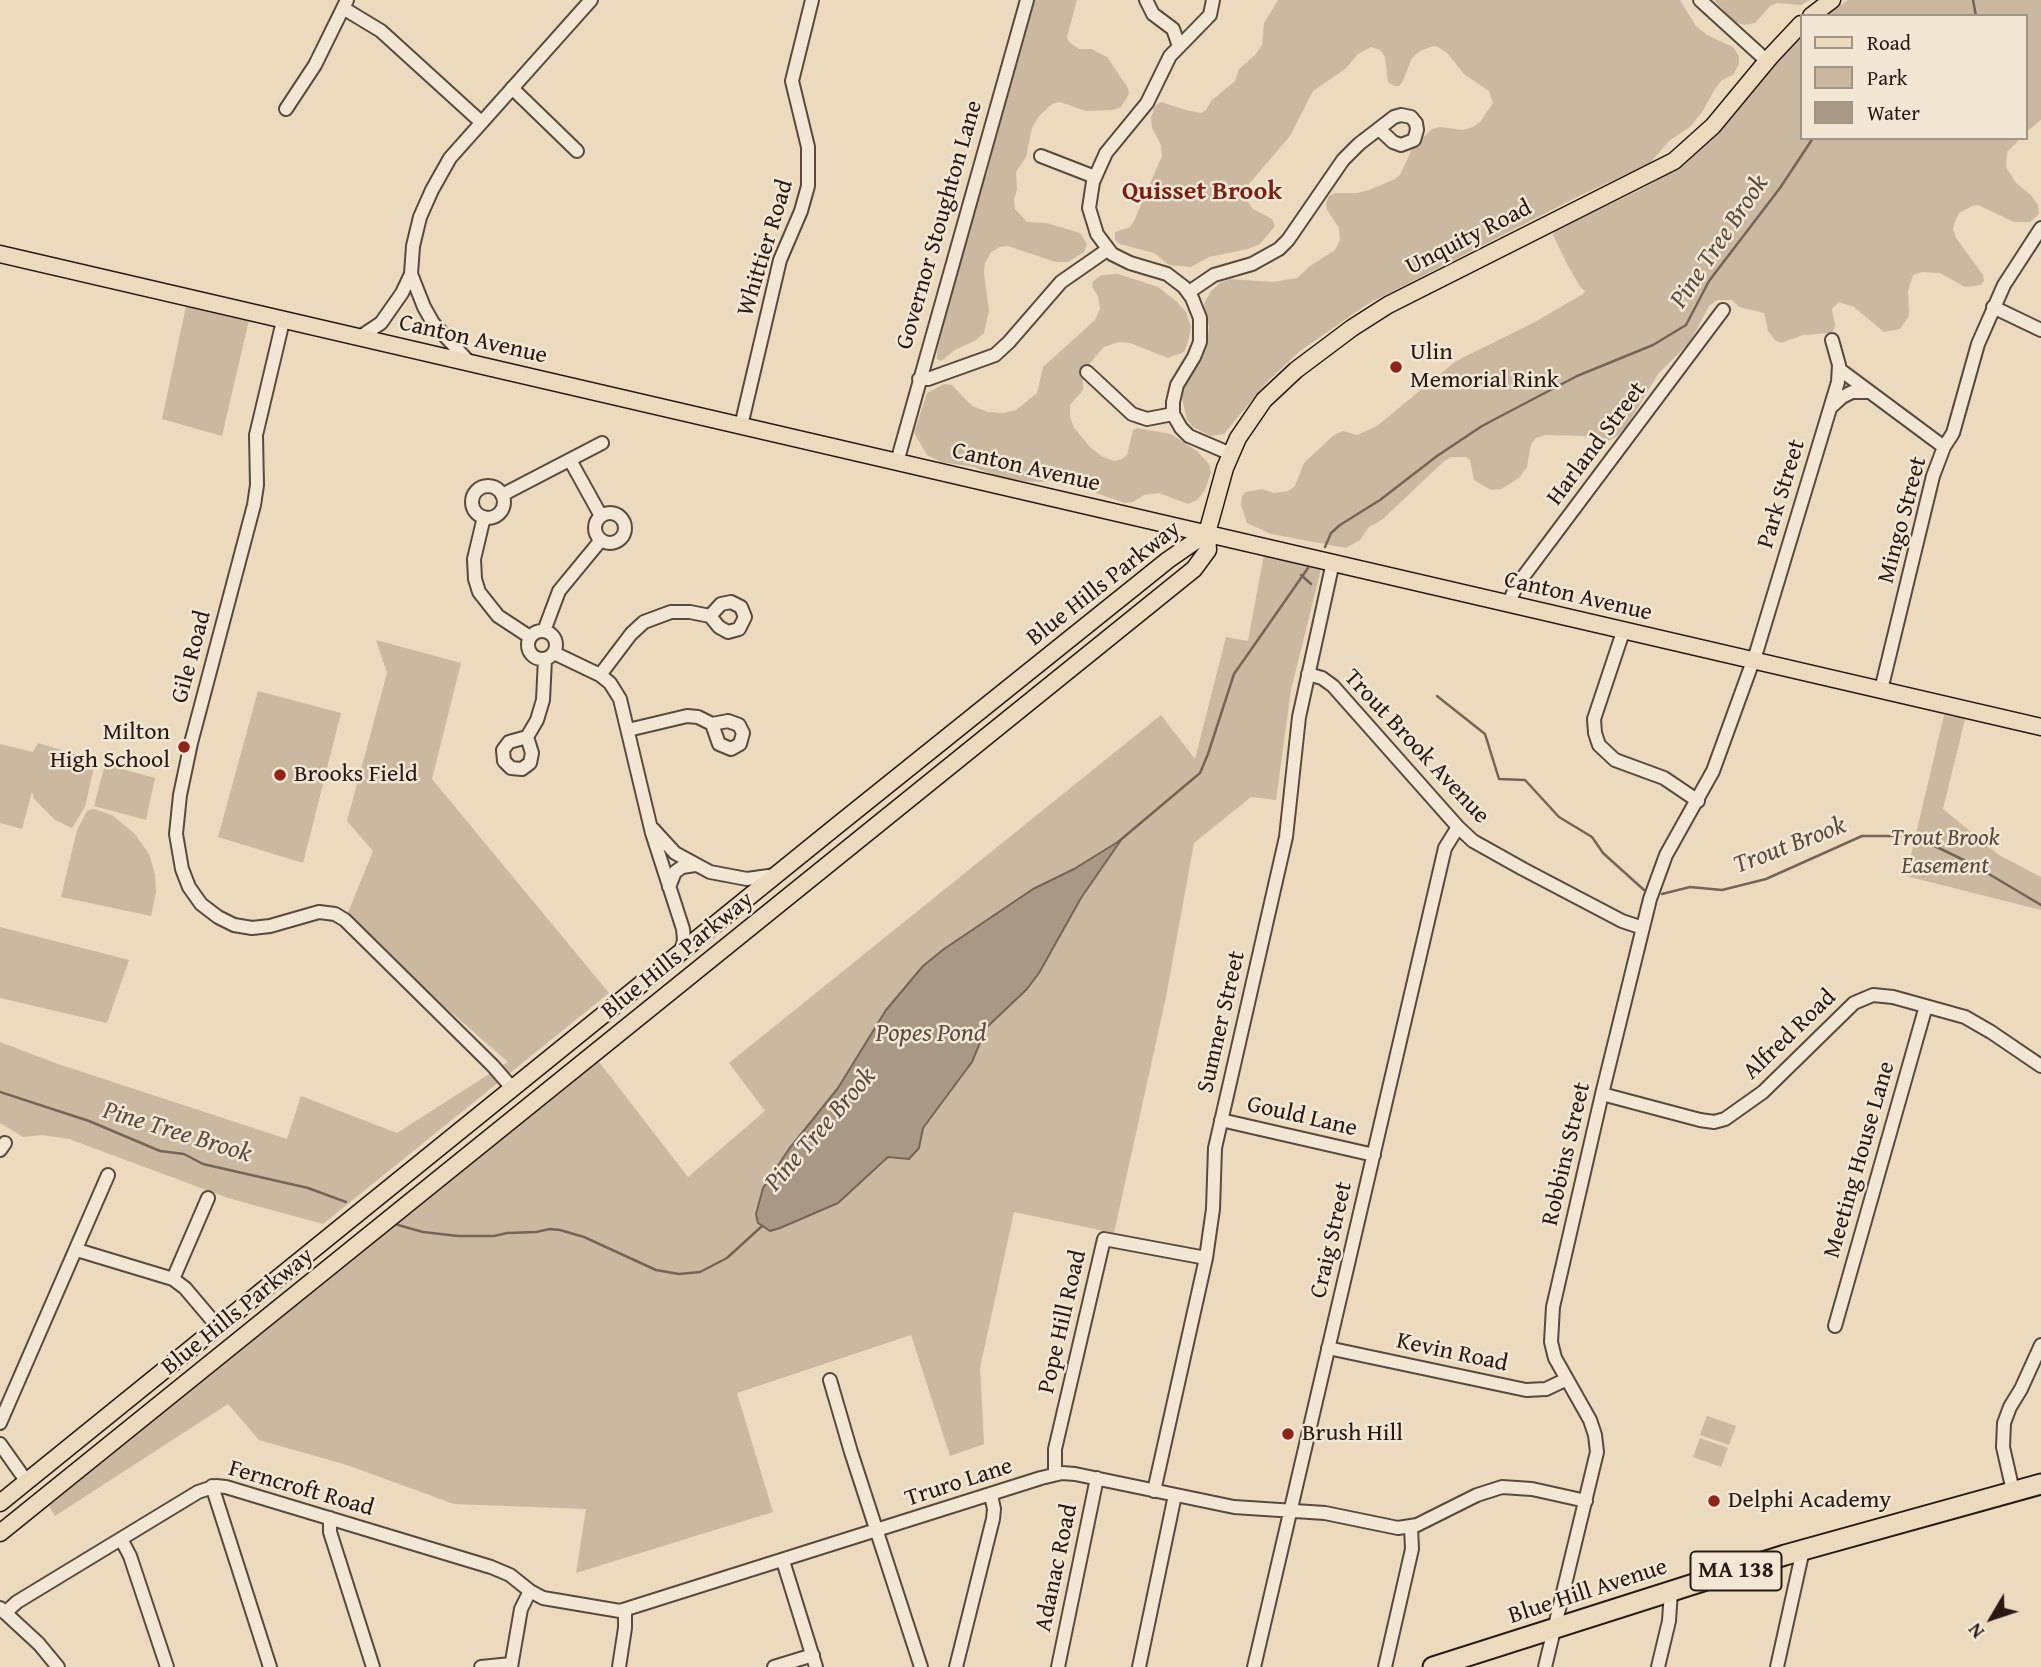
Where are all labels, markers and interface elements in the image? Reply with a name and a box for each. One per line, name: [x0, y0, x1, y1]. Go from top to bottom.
legend: [1800, 14, 2027, 140]
text: Road: [1867, 27, 1911, 58]
text: Park: [1867, 62, 1908, 93]
street label: Governor Stoughton Lane: [891, 97, 989, 353]
text: Water: [1867, 97, 1920, 128]
water label: Pine Tree Brook: [1664, 169, 1776, 315]
street label: Whittier Road: [732, 176, 800, 320]
district label: Quisset Brook: [1122, 176, 1282, 208]
street label: Unquity Road: [1401, 194, 1537, 282]
street label: Canton Avenue: [396, 309, 550, 371]
place label: Ulin Memorial Rink: [1410, 339, 1559, 395]
marker: Ulin Memorial Rink: [1388, 359, 1404, 375]
street label: Harland Street: [1541, 376, 1653, 512]
street label: Park Street: [1752, 436, 1812, 552]
street label: Canton Avenue: [949, 437, 1103, 499]
street label: Mingo Street: [1872, 453, 1934, 587]
street label: Blue Hills Parkway: [1021, 515, 1187, 653]
street label: Canton Avenue: [1501, 566, 1655, 628]
street label: Gile Road: [166, 608, 218, 706]
street label: Trout Brook Avenue: [1337, 664, 1495, 830]
place label: Milton High School: [50, 719, 170, 775]
marker: Milton High School: [176, 739, 192, 755]
place label: Brooks Field: [294, 761, 418, 789]
marker: Brooks Field: [272, 767, 288, 783]
water label: Trout Brook: [1729, 810, 1851, 882]
park label: Trout Brook Easement: [1891, 825, 1999, 881]
street label: Blue Hills Parkway: [596, 886, 760, 1026]
street label: Sumner Street: [1192, 948, 1252, 1096]
street label: Alfred Road: [1738, 984, 1842, 1086]
water label: Popes Pond: [876, 1018, 986, 1050]
street label: Meeting House Lane: [1818, 1058, 1902, 1262]
water label: Pine Tree Brook: [759, 1062, 883, 1198]
street label: Robbins Street: [1536, 1079, 1598, 1229]
street label: Gould Lane: [1244, 1090, 1360, 1144]
water label: Pine Tree Brook: [99, 1096, 255, 1170]
street label: Craig Street: [1305, 1179, 1359, 1301]
street label: Blue Hills Parkway: [156, 1242, 320, 1382]
street label: Pope Hill Road: [1033, 1247, 1093, 1397]
street label: Kevin Road: [1394, 1327, 1510, 1379]
place label: Brush Hill: [1302, 1420, 1403, 1448]
marker: Brush Hill: [1280, 1426, 1296, 1442]
street label: Truro Lane: [902, 1452, 1016, 1514]
street label: Ferncroft Road: [225, 1455, 377, 1523]
place label: Delphi Academy: [1728, 1487, 1891, 1515]
marker: Delphi Academy: [1706, 1493, 1722, 1509]
street label: Adanac Road: [1029, 1502, 1085, 1634]
road number: MA 138: [1690, 1552, 1782, 1590]
street label: Blue Hill Avenue: [1505, 1553, 1671, 1631]
north arrow: [1957, 1583, 2027, 1653]
text: N: [1961, 1617, 1991, 1645]

